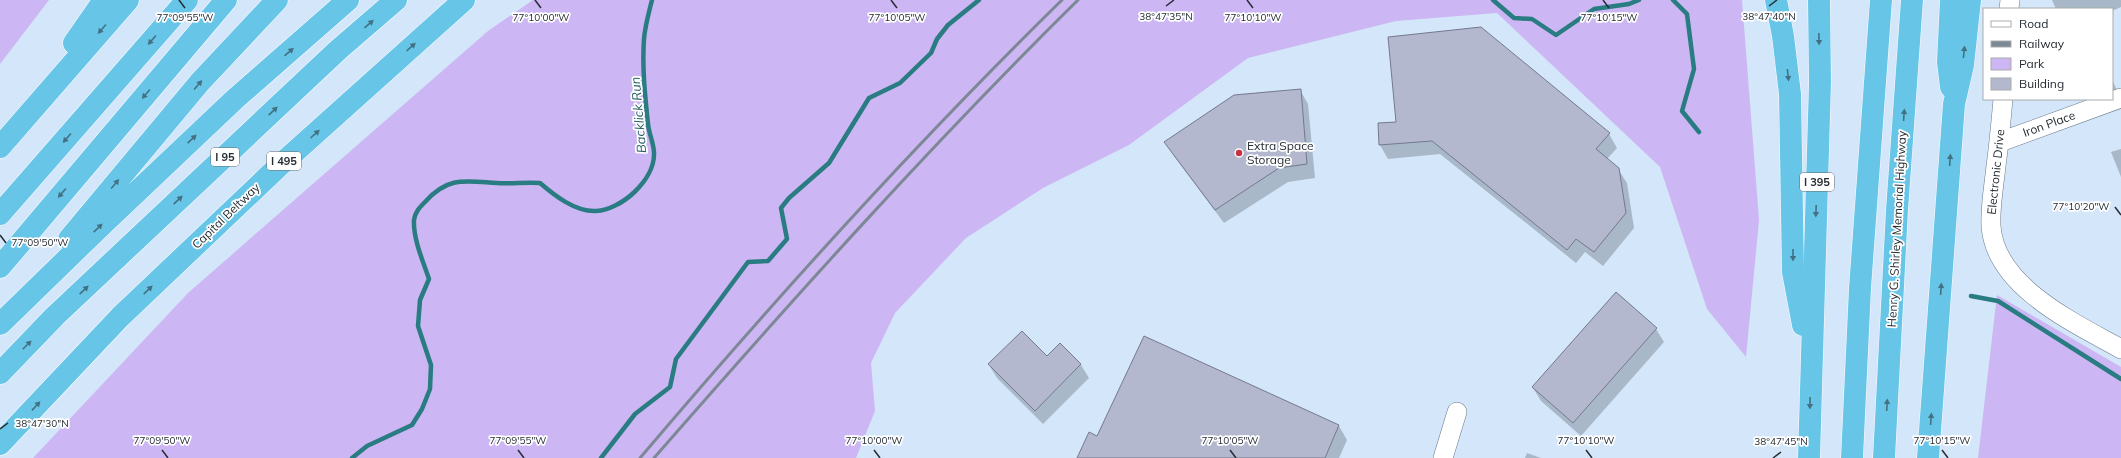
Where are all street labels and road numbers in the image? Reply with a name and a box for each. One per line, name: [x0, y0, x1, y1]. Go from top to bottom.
street label: Iron Place: [2021, 107, 2077, 140]
street label: Electronic Drive: [1984, 129, 2007, 215]
street label: Henry G. Shirley Memorial Highway: [1884, 130, 1909, 328]
road number: I 95: [211, 148, 239, 166]
road number: I 495: [267, 152, 301, 170]
road number: I 395: [1800, 173, 1834, 191]
street label: Capital Beltway: [189, 179, 263, 252]

